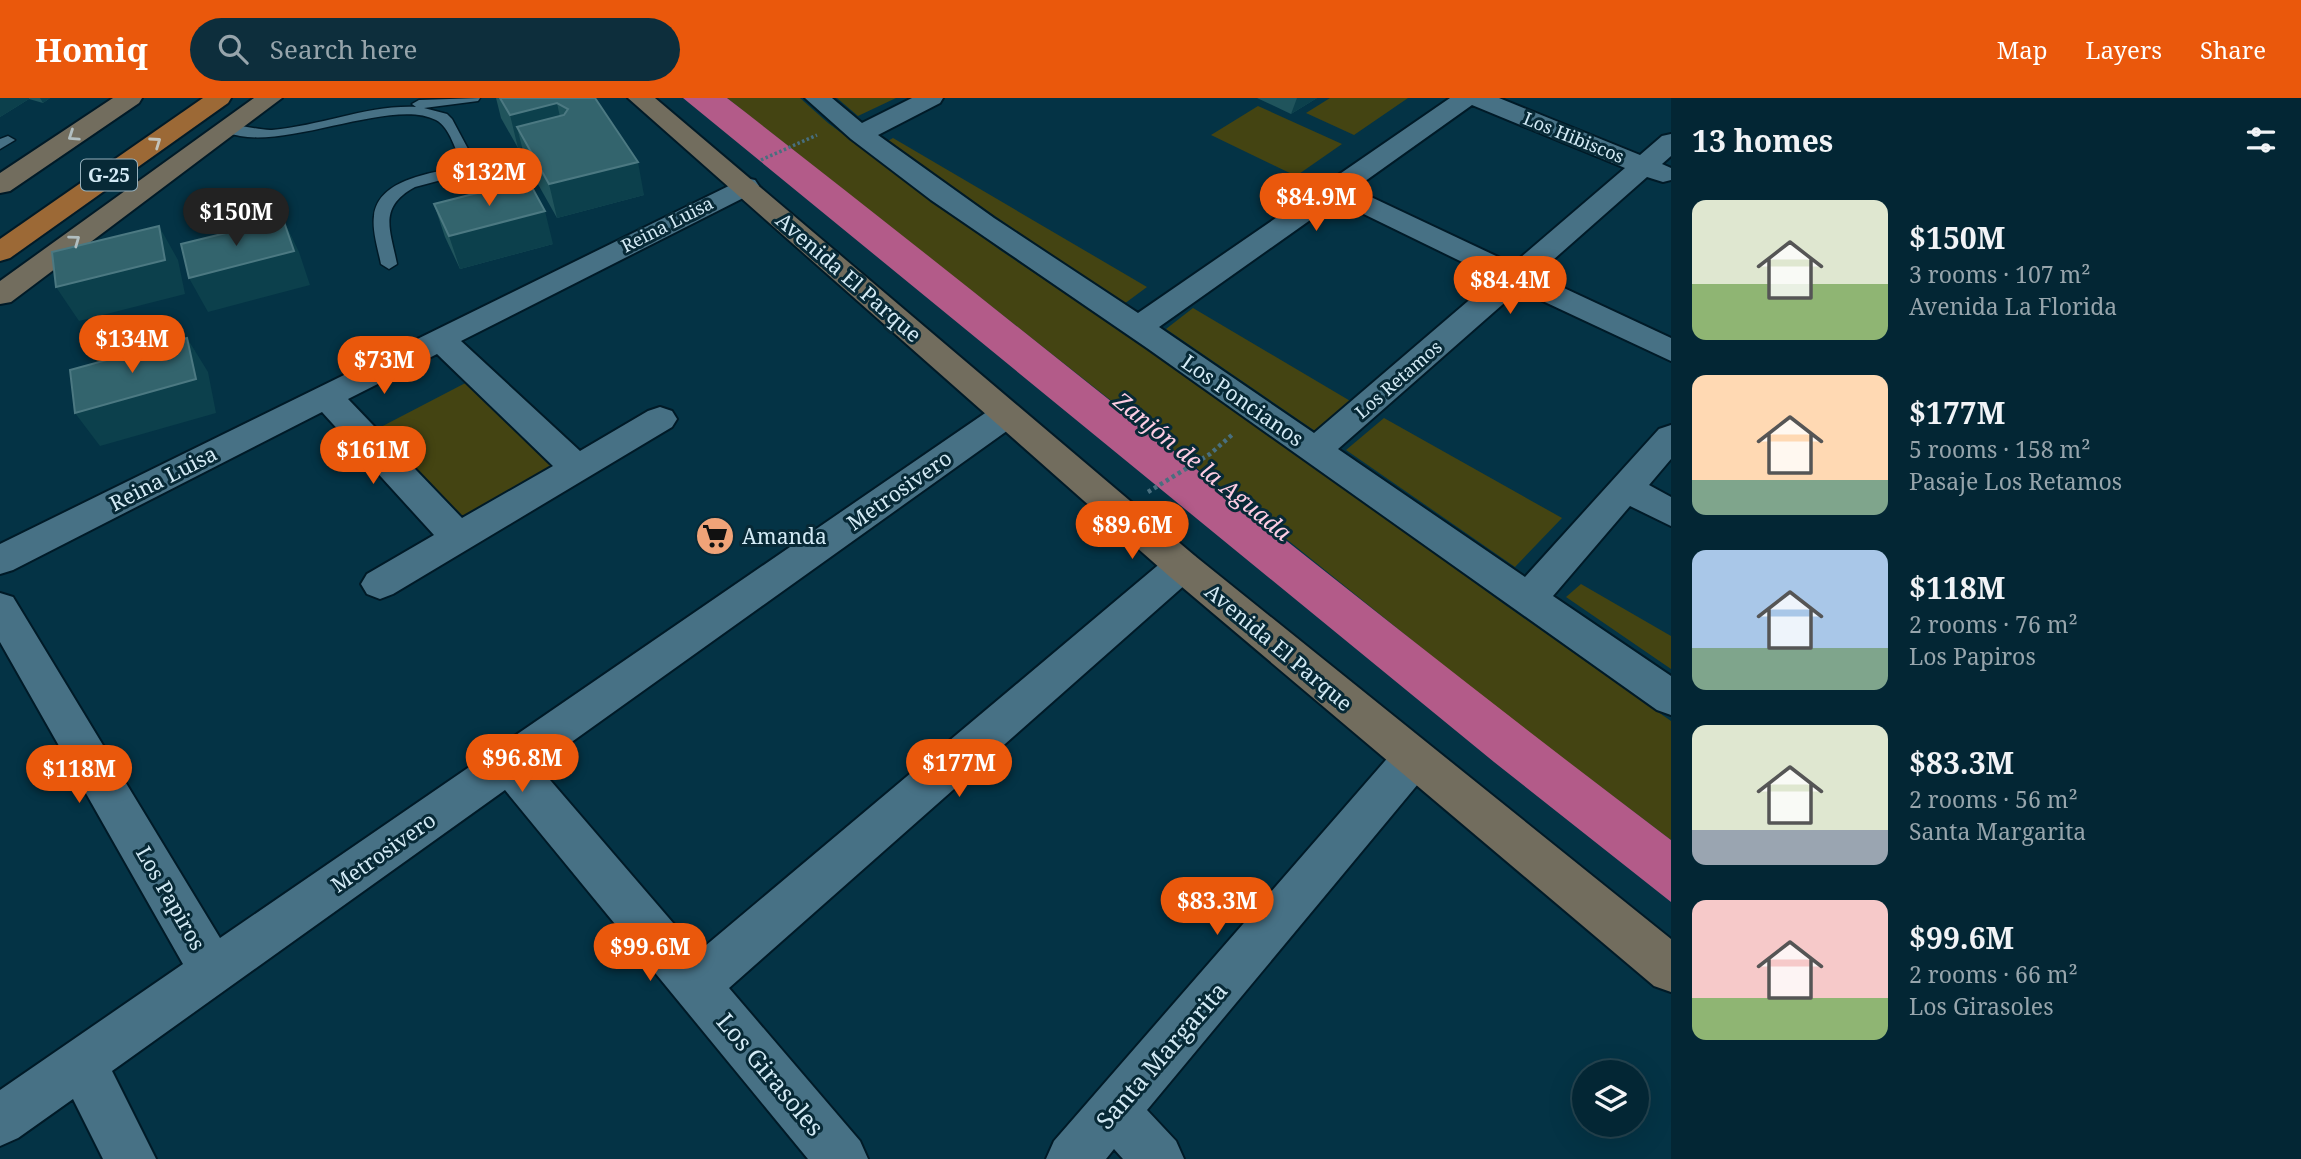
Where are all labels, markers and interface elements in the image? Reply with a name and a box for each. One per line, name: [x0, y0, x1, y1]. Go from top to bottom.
search box: [190, 18, 680, 81]
text: Homiq: [35, 27, 148, 72]
icon: search: [214, 30, 252, 68]
text: Search here: [270, 31, 417, 67]
text: Map: [1997, 33, 2048, 66]
text: Layers: [2086, 33, 2162, 66]
text: Share: [2200, 33, 2266, 66]
street label: Los Hibiscos: [1520, 106, 1628, 168]
text: 13 homes: [1692, 120, 1833, 161]
icon: filters: [2242, 121, 2280, 159]
one-way arrow: [68, 128, 81, 140]
one-way arrow: [148, 138, 161, 150]
pin: $132M: [440, 148, 538, 208]
text: $132M: [452, 155, 526, 187]
road number: G-25: [81, 159, 137, 190]
pin: $84.9M: [1259, 174, 1373, 233]
text: $84.9M: [1276, 180, 1356, 212]
pin: $150M: [187, 188, 285, 248]
street label: Reina Luisa: [617, 191, 717, 257]
text: $150M: [199, 195, 273, 227]
street label: Avenida El Parque: [770, 206, 928, 348]
text: $150M: [1909, 217, 2005, 258]
icon: home: [1748, 228, 1832, 312]
one-way arrow: [67, 236, 80, 249]
pin: $84.4M: [1453, 256, 1567, 316]
text: 3 rooms · 107 m²: [1909, 258, 2091, 290]
text: $84.4M: [1470, 263, 1550, 295]
text: Avenida La Florida: [1909, 290, 2117, 322]
pin: $134M: [83, 316, 181, 375]
text: $134M: [95, 322, 169, 354]
street label: Los Retamos: [1349, 335, 1447, 423]
pin: $73M: [343, 336, 425, 396]
text: $73M: [354, 343, 414, 375]
street label: Los Poncianos: [1177, 348, 1309, 452]
water label: Zanjón de la Aguada: [1107, 384, 1299, 548]
text: $177M: [1909, 392, 2005, 433]
icon: home: [1748, 403, 1832, 487]
pin: $161M: [324, 426, 422, 486]
text: $161M: [336, 433, 410, 465]
text: 5 rooms · 158 m²: [1909, 433, 2091, 465]
street label: Reina Luisa: [105, 439, 221, 517]
street label: Metrosivero: [841, 444, 957, 536]
text: Pasaje Los Retamos: [1909, 465, 2122, 497]
pin: $89.6M: [1075, 502, 1189, 561]
text: $89.6M: [1092, 508, 1172, 540]
supermarket icon: Amanda: [694, 515, 736, 557]
place label: Amanda: [742, 522, 827, 550]
text: $118M: [1909, 567, 2005, 608]
street label: Avenida El Parque: [1199, 577, 1359, 717]
icon: home: [1748, 578, 1832, 662]
text: 2 rooms · 76 m²: [1909, 608, 2078, 640]
text: Los Papiros: [1909, 640, 2036, 672]
pin: $96.8M: [465, 734, 579, 794]
pin: $177M: [910, 740, 1008, 799]
text: $96.8M: [482, 741, 562, 773]
text: $83.3M: [1909, 742, 2014, 783]
pin: $118M: [30, 746, 128, 805]
text: $177M: [922, 746, 996, 778]
text: $118M: [42, 752, 116, 784]
icon: home: [1748, 753, 1832, 837]
text: 2 rooms · 56 m²: [1909, 783, 2078, 815]
street label: Metrosivero: [325, 806, 441, 898]
text: Santa Margarita: [1909, 815, 2086, 847]
street label: Los Papiros: [130, 841, 212, 955]
pin: $83.3M: [1160, 878, 1274, 937]
text: $83.3M: [1177, 884, 1257, 916]
text: $99.6M: [1909, 917, 2014, 958]
pin: $99.6M: [593, 924, 707, 983]
icon: home: [1748, 928, 1832, 1012]
text: $99.6M: [610, 930, 690, 962]
text: 2 rooms · 66 m²: [1909, 958, 2078, 990]
street label: Santa Margarita: [1088, 974, 1234, 1136]
text: Los Girasoles: [1909, 990, 2054, 1022]
street label: Los Girasoles: [710, 1006, 832, 1142]
map controls: [1572, 1060, 1649, 1137]
button: layers: [1572, 1060, 1649, 1137]

